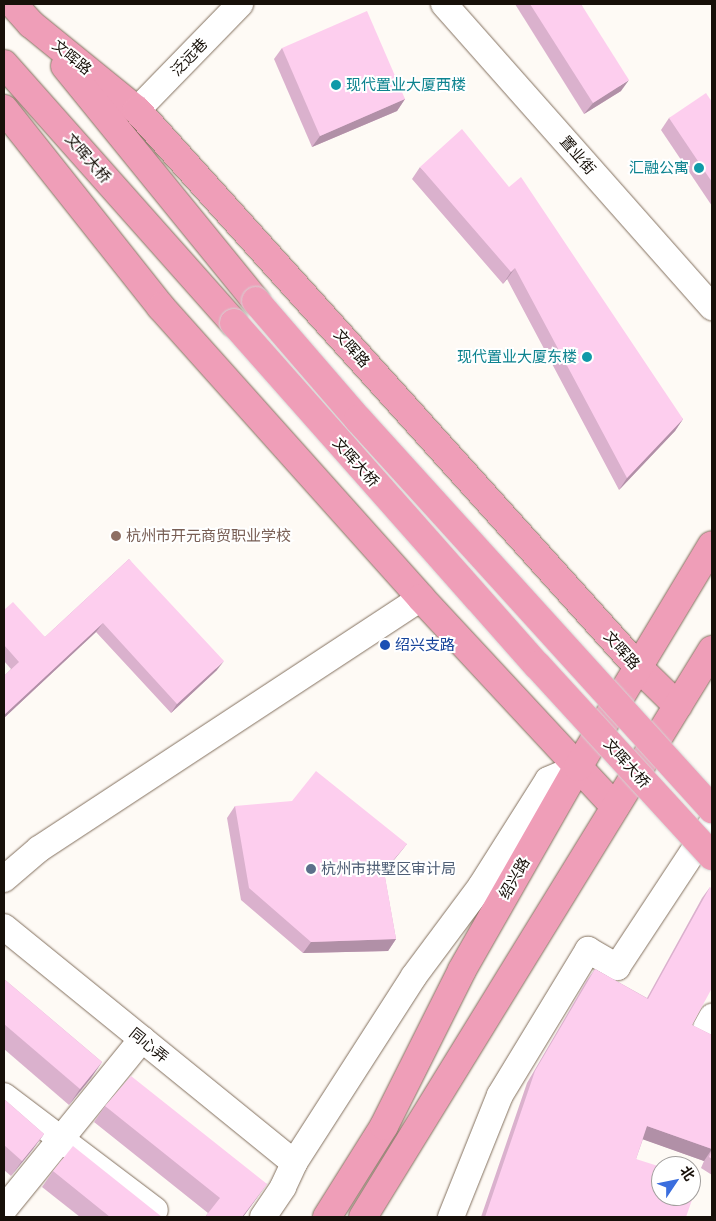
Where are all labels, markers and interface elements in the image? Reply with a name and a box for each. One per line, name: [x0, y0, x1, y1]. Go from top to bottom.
street label: 泛远巷: [167, 35, 211, 79]
street label: 文晖路: [49, 36, 95, 78]
place label: 现代置业大厦西楼: [346, 76, 466, 94]
marker: 现代置业大厦西楼: [330, 79, 342, 91]
street label: 文晖大桥: [62, 129, 114, 187]
street label: 置业街: [556, 132, 600, 178]
place label: 汇融公寓: [629, 159, 689, 177]
marker: 汇融公寓: [693, 162, 705, 174]
street label: 文晖路: [330, 325, 374, 371]
place label: 现代置业大厦东楼: [457, 348, 577, 366]
marker: 现代置业大厦东楼: [581, 351, 593, 363]
street label: 文晖大桥: [329, 434, 383, 490]
place label: 杭州市开元商贸职业学校: [126, 527, 291, 545]
marker: 杭州市开元商贸职业学校: [110, 530, 122, 542]
street label: 文晖路: [600, 627, 644, 673]
place label: 绍兴支路: [395, 636, 455, 654]
marker: 绍兴支路: [379, 639, 391, 651]
street label: 文晖大桥: [600, 735, 654, 791]
street label: 绍兴路: [495, 854, 533, 902]
place label: 杭州市拱墅区审计局: [321, 860, 456, 878]
marker: 杭州市拱墅区审计局: [305, 863, 317, 875]
street label: 同心弄: [126, 1024, 172, 1066]
north arrow: [651, 1156, 701, 1206]
text: 北: [676, 1162, 699, 1184]

